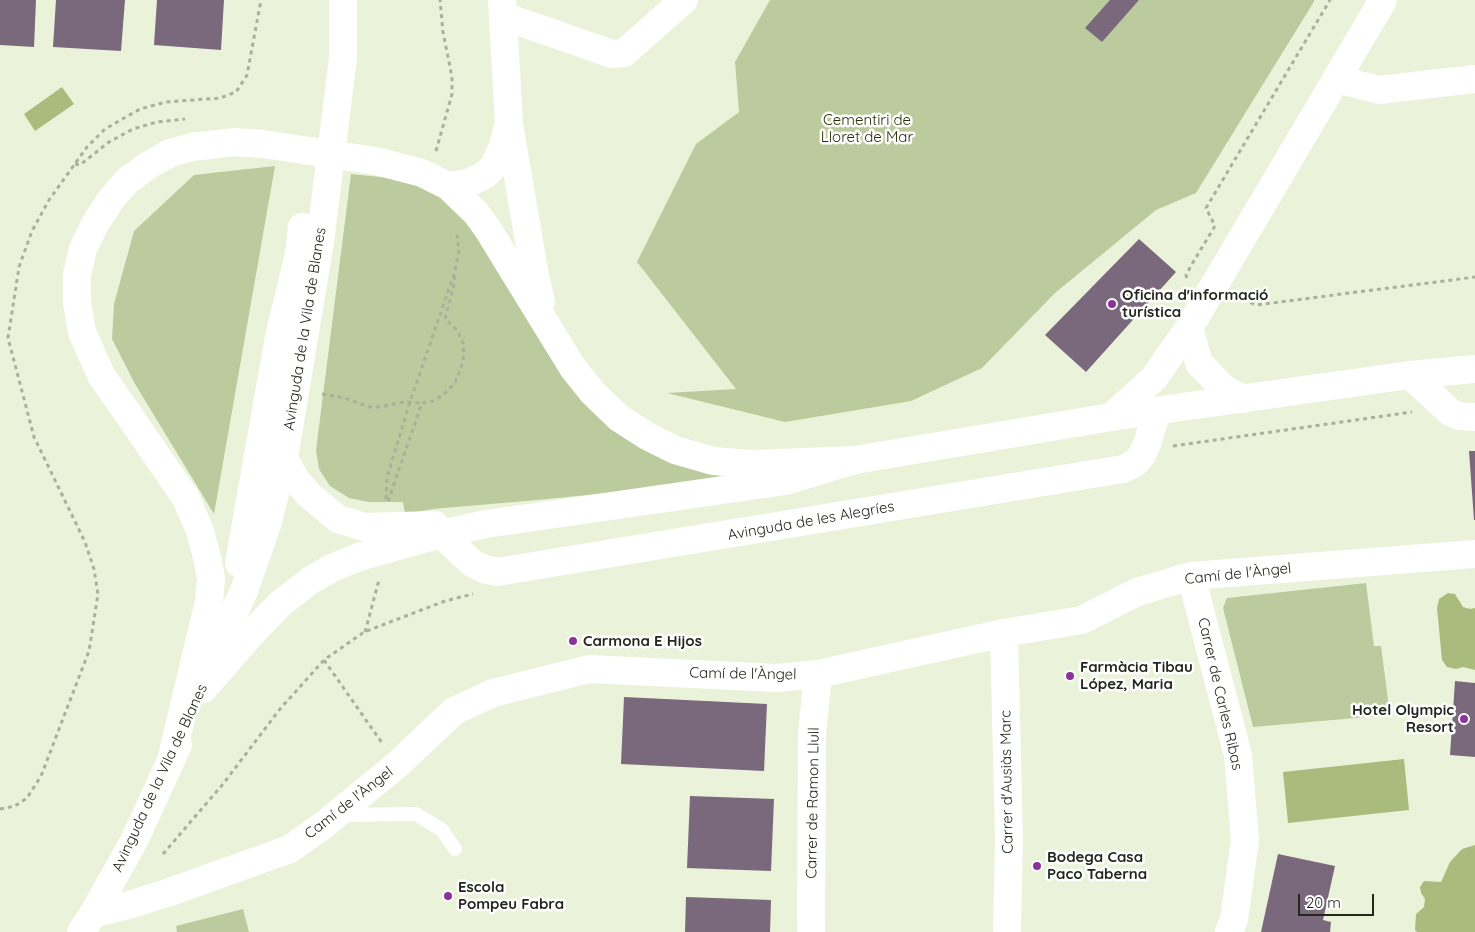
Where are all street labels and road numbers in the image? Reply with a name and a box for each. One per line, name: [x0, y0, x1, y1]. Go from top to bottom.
street label: Avinguda de la Vila de Blanes: [280, 226, 330, 432]
street label: Avinguda de les Alegríes: [726, 497, 896, 545]
street label: Camí de l'Àngel: [1184, 559, 1292, 589]
street label: Carrer de Carles Ribas: [1194, 616, 1246, 772]
street label: Camí de l'Àngel: [689, 664, 797, 684]
street label: Avinguda de la Vila de Blanes: [108, 681, 212, 875]
street label: Carrer d'Ausiàs Marc: [997, 710, 1017, 854]
street label: Carrer de Ramon Llull: [803, 727, 823, 879]
street label: Camí de l'Àngel: [301, 763, 397, 843]

